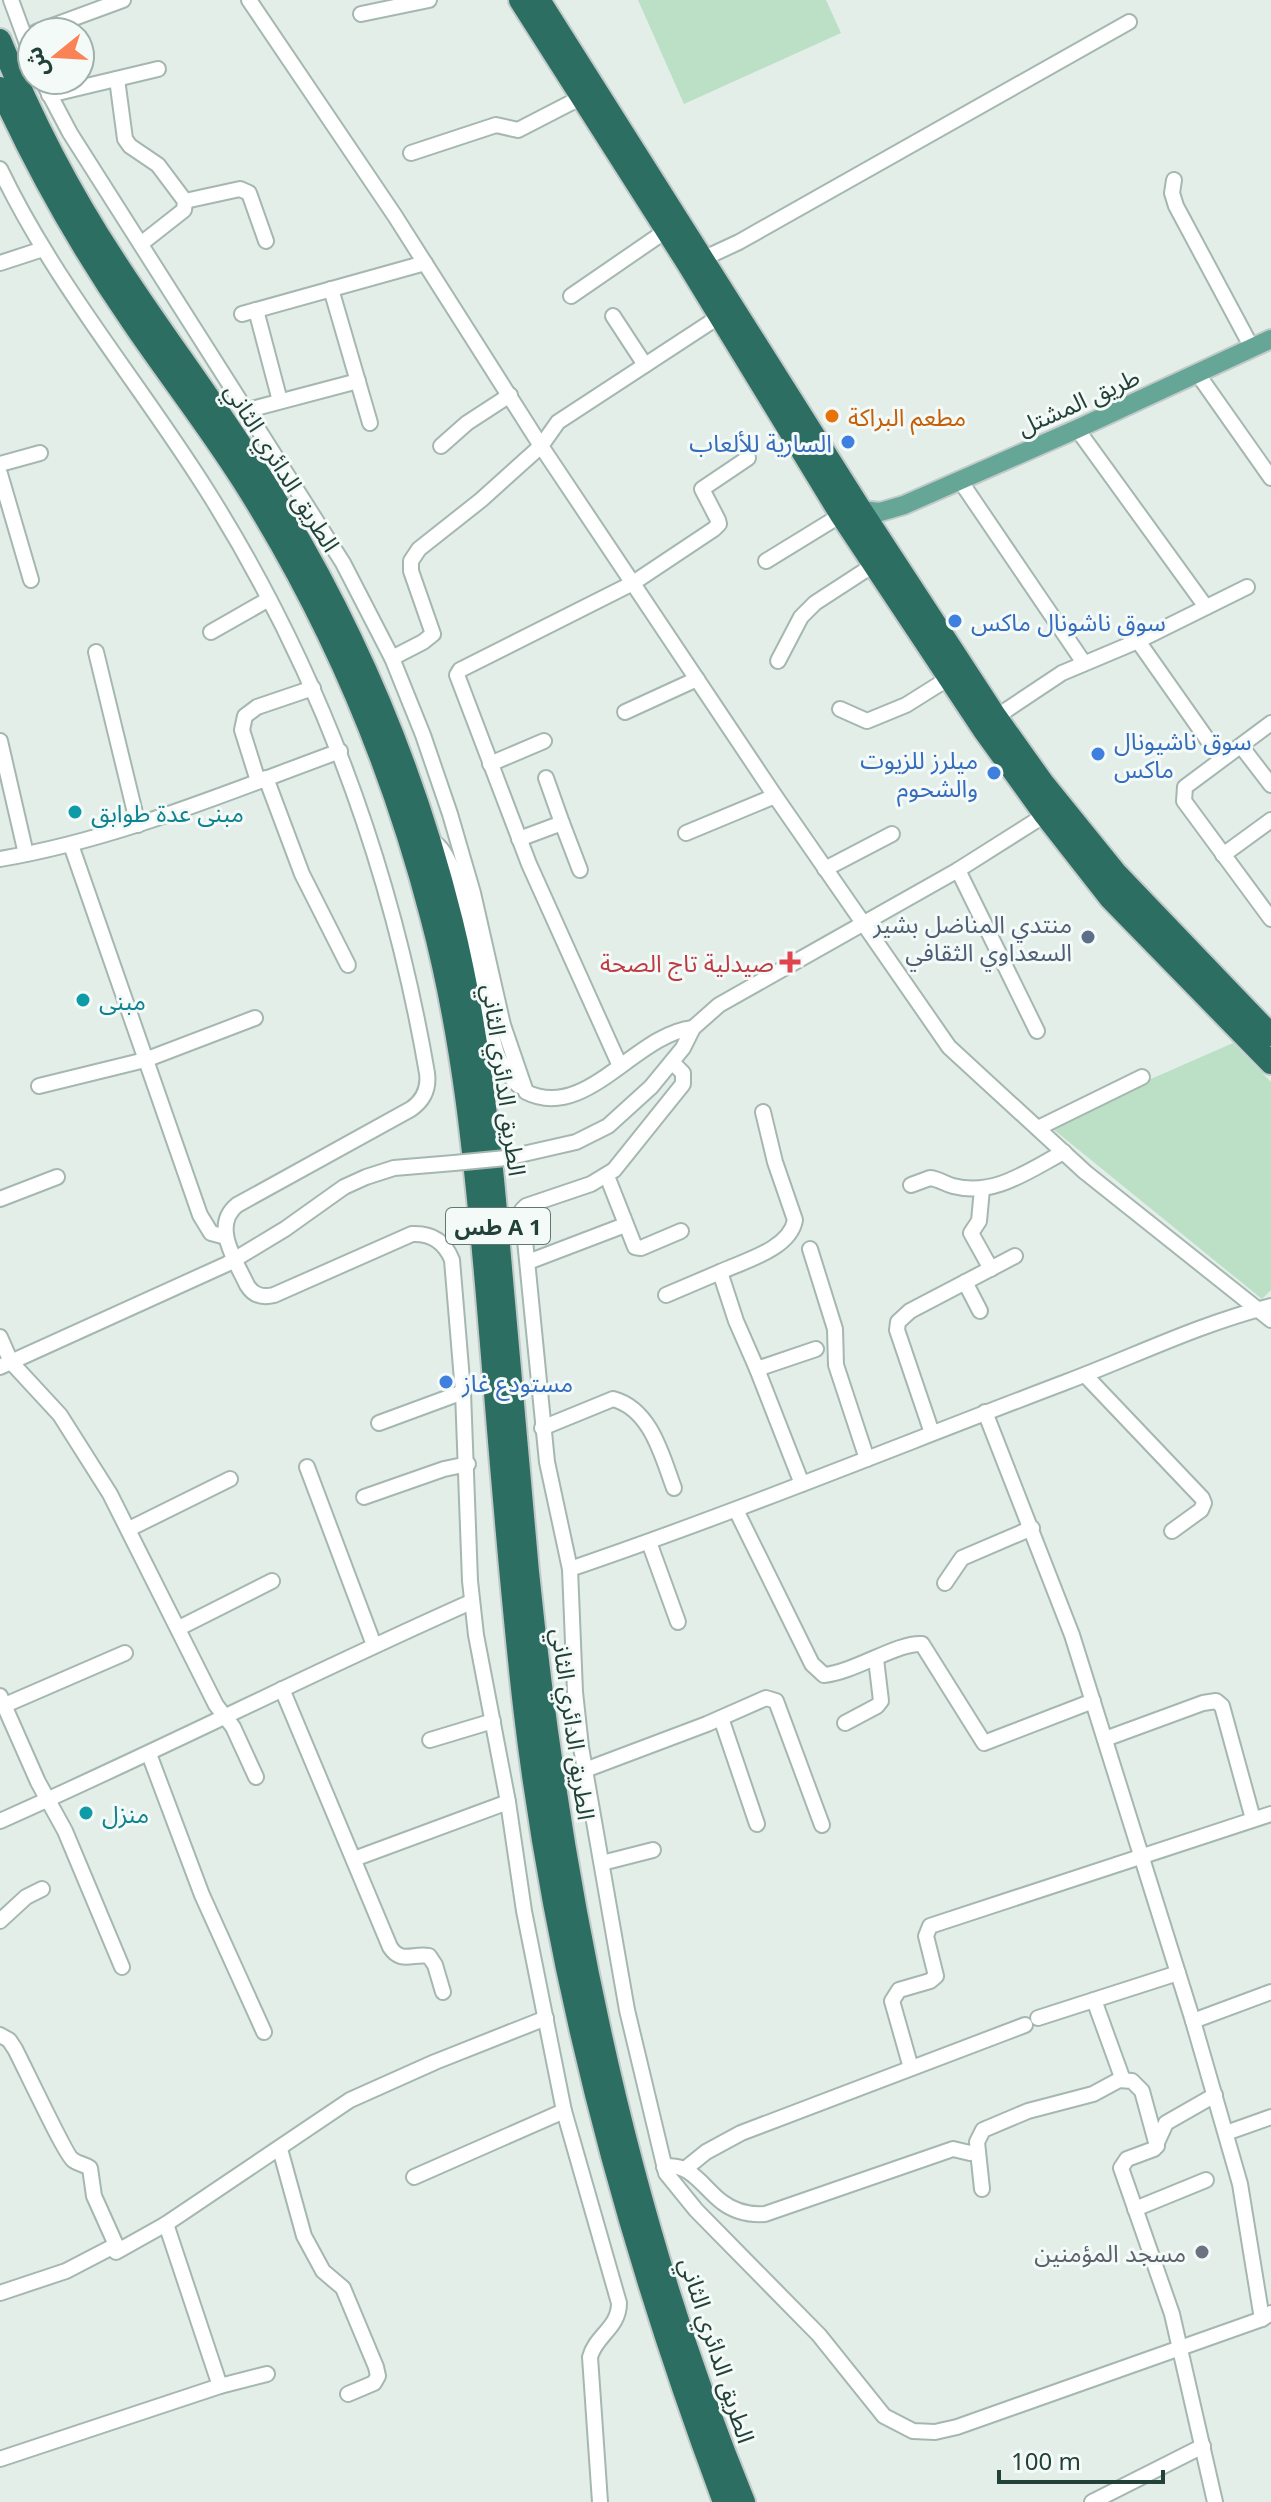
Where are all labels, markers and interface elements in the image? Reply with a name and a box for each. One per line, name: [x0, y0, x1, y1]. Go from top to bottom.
north arrow: [16, 16, 96, 96]
text: ش: [17, 44, 55, 81]
street label: طريق المشتل: [1012, 359, 1144, 443]
street label: الطريق الدائري الثاني: [215, 376, 348, 560]
place label: مطعم البراكة: [848, 400, 966, 435]
marker: مطعم البراكة: [823, 407, 841, 425]
place label: السارية للألعاب: [689, 426, 832, 459]
marker: السارية للألعاب: [839, 433, 857, 451]
place label: سوق ناشونال ماكس: [971, 605, 1166, 638]
marker: سوق ناشونال ماكس: [946, 612, 964, 630]
place label: سوق ناشيونال ماكس: [1114, 724, 1252, 785]
place label: ميلرز للزيوت والشحوم: [860, 743, 978, 807]
marker: سوق ناشيونال ماكس: [1089, 745, 1107, 763]
marker: ميلرز للزيوت والشحوم: [985, 764, 1003, 782]
place label: مبنى عدة طوابق: [91, 796, 244, 829]
marker: مبنى عدة طوابق: [66, 803, 84, 821]
place label: منتدي المناضل بشير السعداوي الثقافي: [872, 907, 1072, 971]
marker: منتدي المناضل بشير السعداوي الثقافي: [1079, 928, 1097, 946]
place label: صيدلية تاج الصحة: [600, 946, 774, 981]
marker: صيدلية تاج الصحة: [781, 953, 799, 971]
street label: الطريق الدائري الثاني: [472, 982, 535, 1179]
place label: مبنى: [99, 984, 146, 1017]
marker: مبنى: [74, 991, 92, 1009]
road number: طس A 1: [446, 1208, 550, 1244]
place label: مستودع غاز: [461, 1366, 573, 1401]
marker: مستودع غاز: [437, 1373, 455, 1391]
street label: الطريق الدائري الثاني: [541, 1626, 604, 1823]
place label: منزل: [102, 1797, 149, 1830]
marker: منزل: [77, 1804, 95, 1822]
place label: مسجد المؤمنين: [1034, 2236, 1186, 2269]
marker: مسجد المؤمنين: [1193, 2243, 1211, 2261]
street label: الطريق الدائري الثاني: [669, 2253, 764, 2448]
scale bar: [999, 2434, 1163, 2484]
text: 100 m: [1011, 2444, 1081, 2477]

